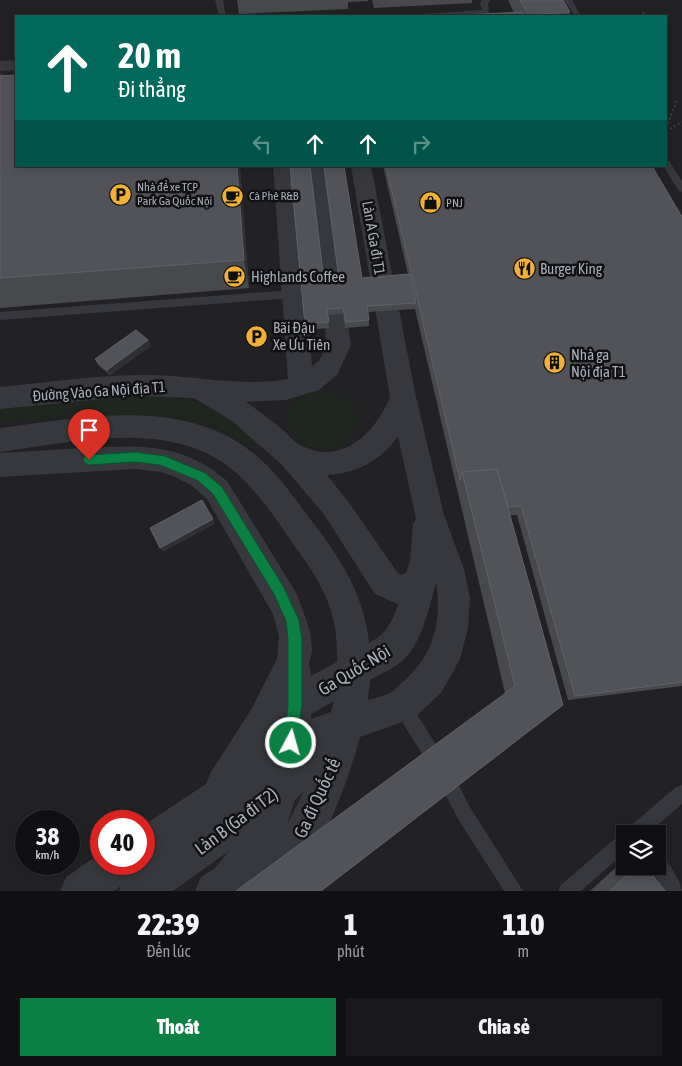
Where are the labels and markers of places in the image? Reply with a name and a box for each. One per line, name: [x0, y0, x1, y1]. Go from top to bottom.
place label: Nhà để xe TCP Park Ga Quốc Nội: [137, 180, 212, 208]
parking icon: Nhà để xe TCP Park Ga Quốc Nội: [109, 182, 133, 206]
cafe icon: Cà Phê R&B: [221, 184, 245, 208]
place label: Cà Phê R&B: [249, 189, 299, 203]
shop icon: PNJ: [418, 191, 442, 215]
place label: PNJ: [446, 196, 463, 210]
restaurant icon: Burger King: [512, 256, 536, 280]
place label: Burger King: [540, 260, 603, 277]
cafe icon: Highlands Coffee: [223, 264, 247, 288]
place label: Highlands Coffee: [251, 268, 345, 285]
place label: Bãi Đậu Xe Ưu Tiên: [273, 319, 330, 353]
parking icon: Bãi Đậu Xe Ưu Tiên: [245, 324, 269, 348]
place label: Nhà ga Nội địa T1: [571, 346, 626, 380]
building icon: Nhà ga Nội địa T1: [543, 351, 567, 375]
pin: [68, 409, 110, 460]

